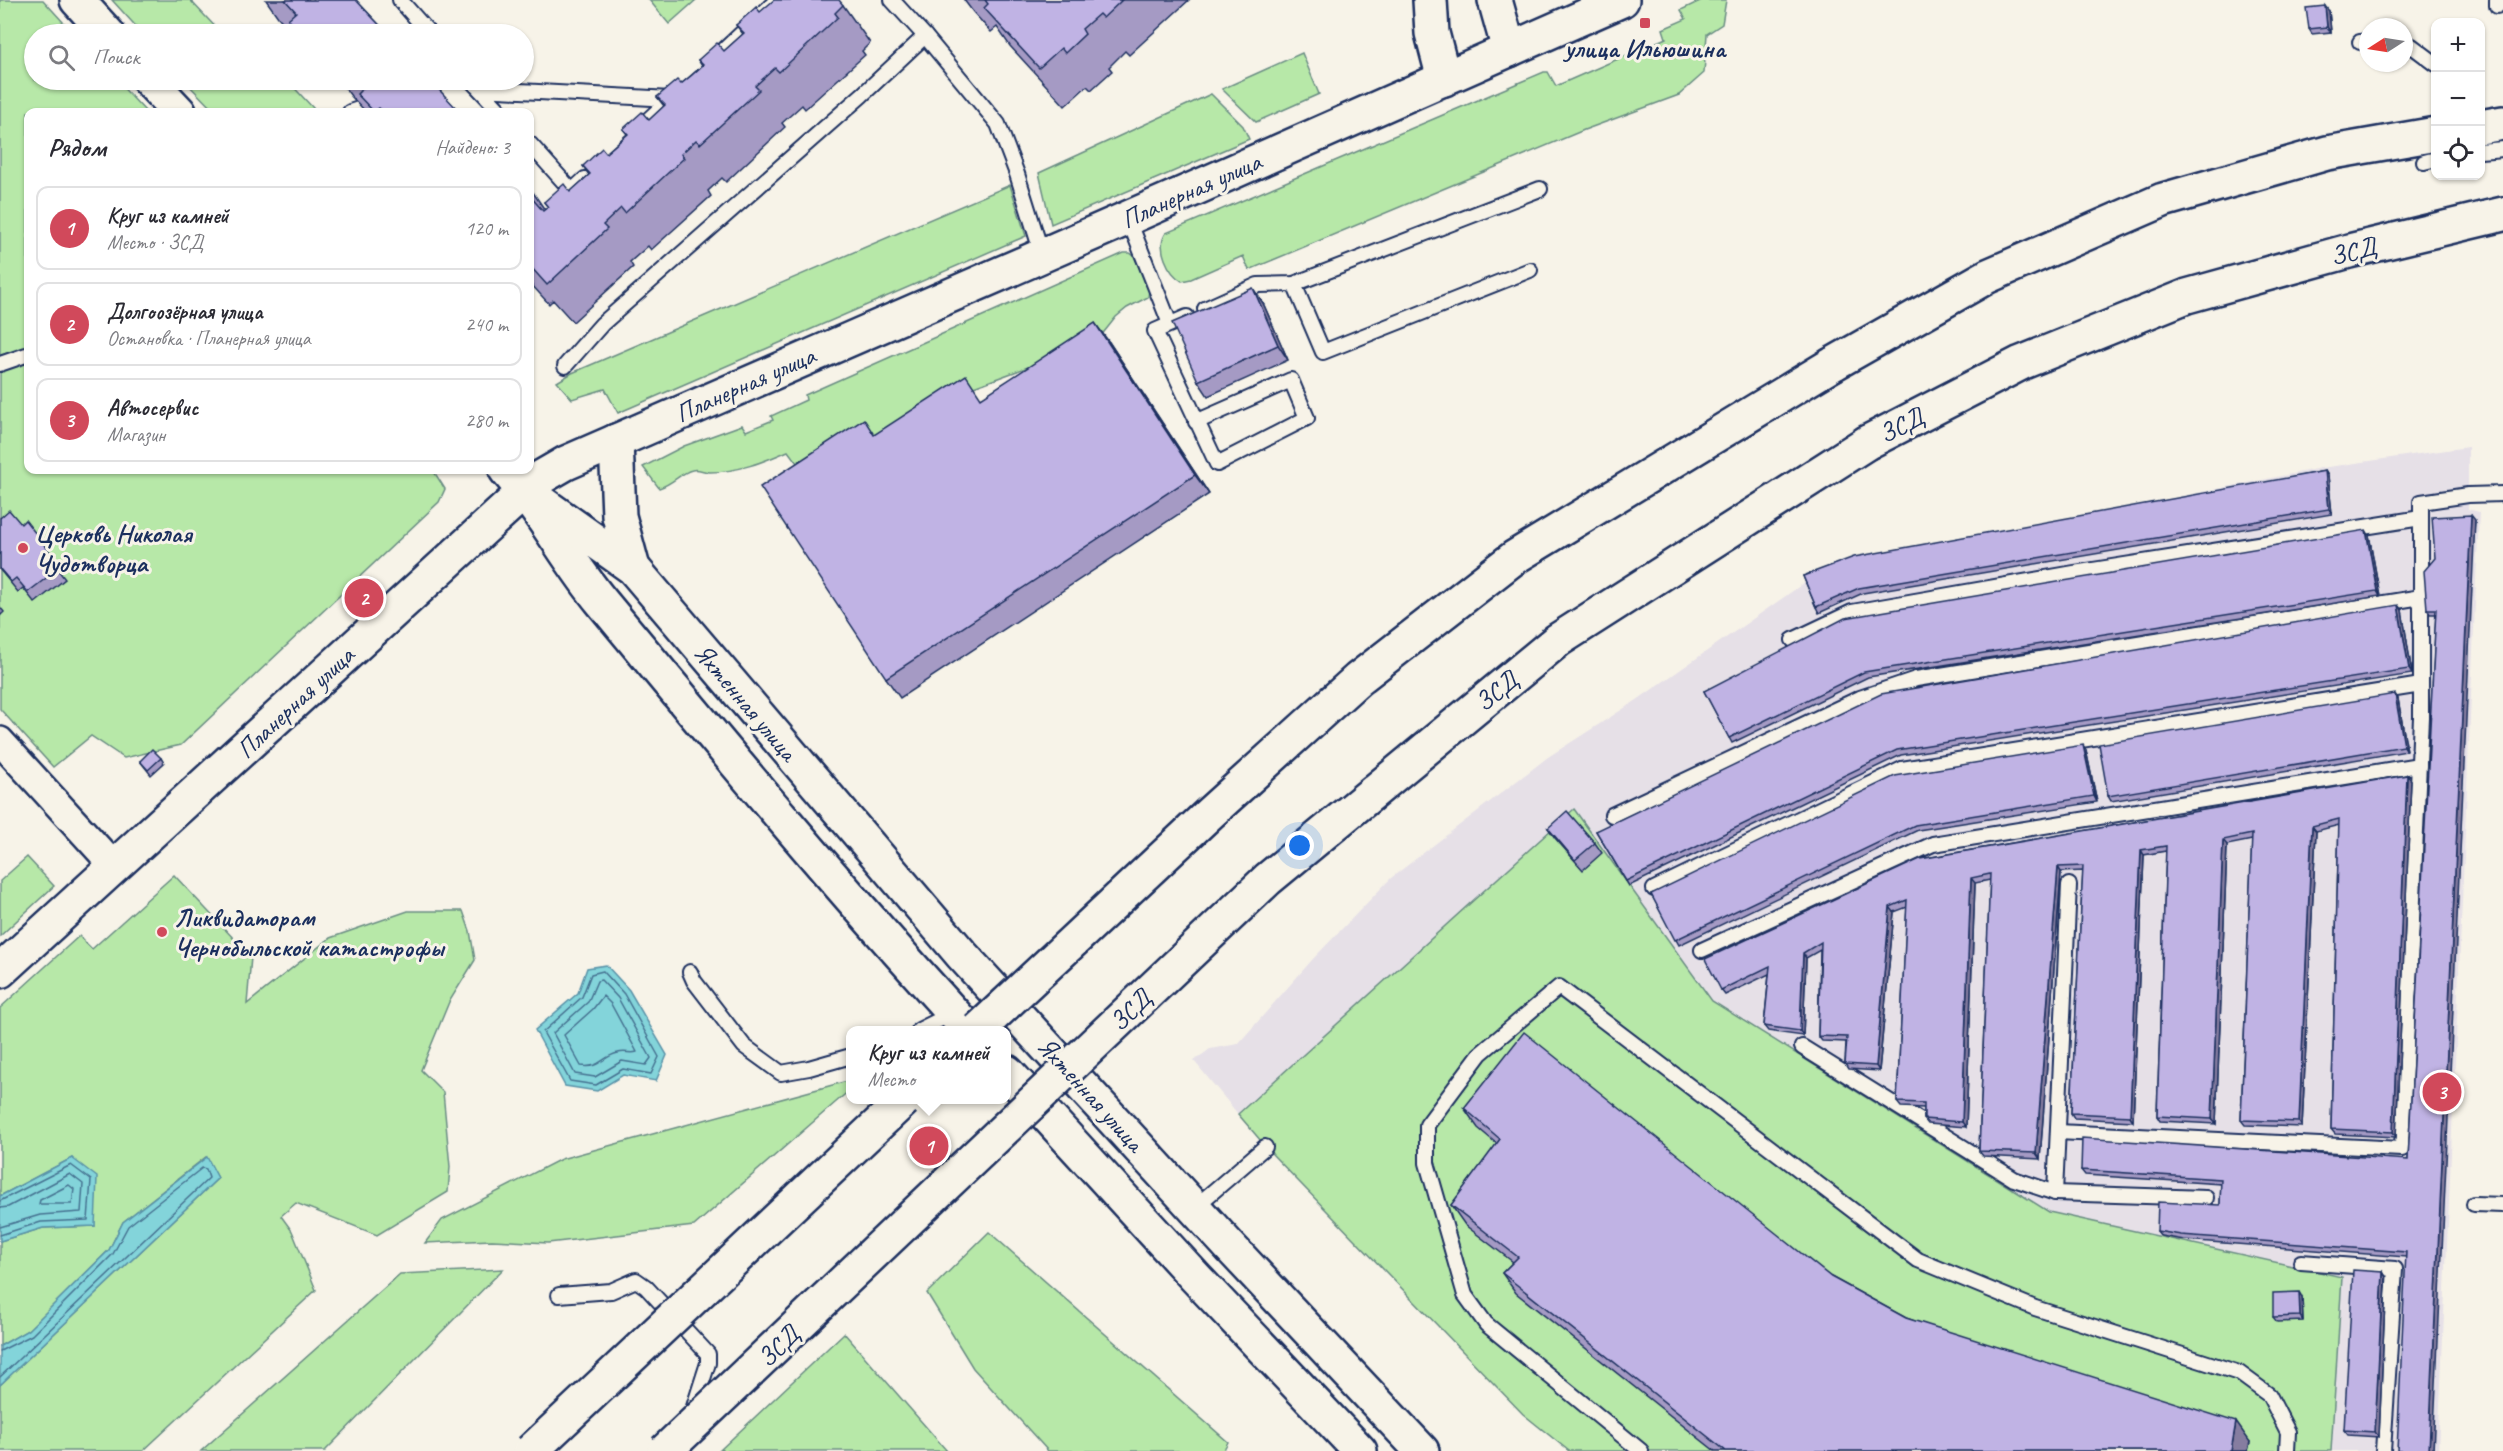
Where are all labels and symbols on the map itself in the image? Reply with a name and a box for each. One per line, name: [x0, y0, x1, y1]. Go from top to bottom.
marker: улица Ильюшина: [1638, 16, 1652, 30]
north arrow: [2359, 18, 2413, 72]
place label: улица Ильюшина: [1563, 32, 1728, 65]
street label: Планерная улица: [1116, 144, 1268, 236]
street label: ЗСД: [2327, 230, 2381, 273]
street label: Планерная улица: [670, 338, 822, 430]
street label: ЗСД: [1873, 400, 1931, 451]
place label: Церковь Николая Чудотворца: [35, 517, 194, 580]
marker: Церковь Николая Чудотворца: [16, 541, 30, 555]
pin: 2: [344, 576, 384, 620]
street label: Яхтенная улица: [687, 637, 806, 770]
street label: Планерная улица: [229, 638, 363, 765]
street label: ЗСД: [1468, 663, 1526, 719]
your location: [1285, 831, 1314, 860]
place label: Ликвидаторам Чернобыльской катастрофы: [174, 901, 446, 964]
marker: Ликвидаторам Чернобыльской катастрофы: [155, 925, 169, 939]
street label: ЗСД: [1102, 981, 1160, 1038]
street label: Яхтенная улица: [1030, 1030, 1152, 1160]
pin: 3: [2422, 1070, 2462, 1114]
pin: 1: [910, 1124, 948, 1168]
street label: ЗСД: [750, 1317, 808, 1374]

